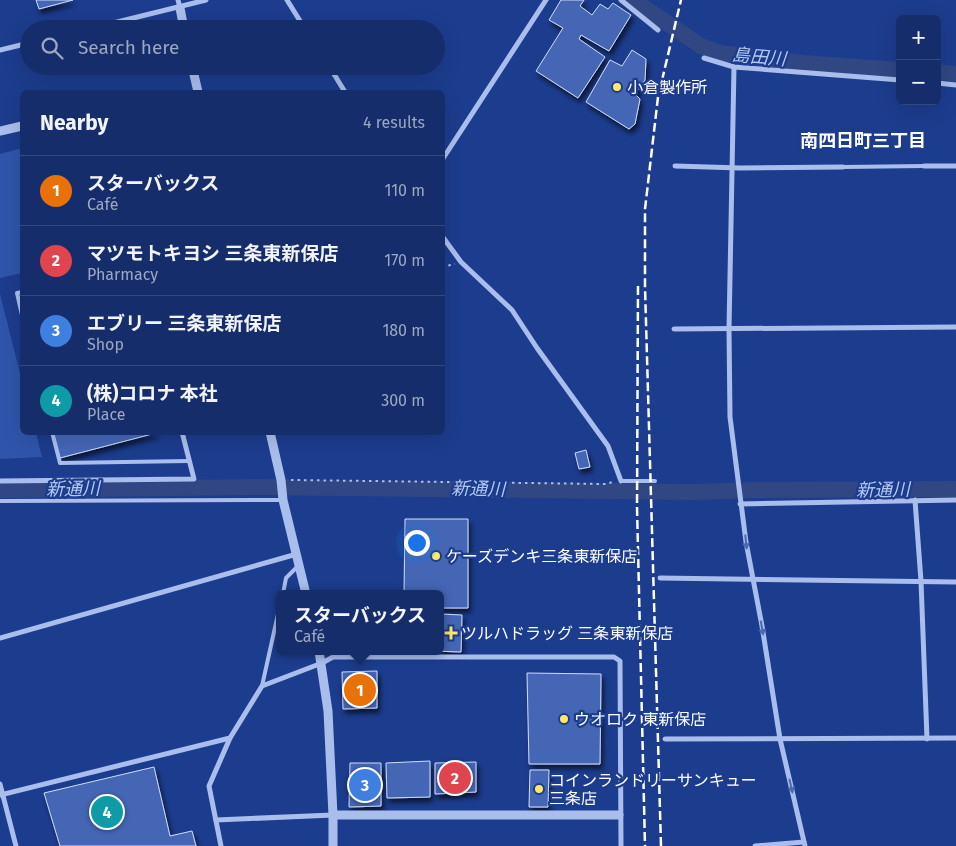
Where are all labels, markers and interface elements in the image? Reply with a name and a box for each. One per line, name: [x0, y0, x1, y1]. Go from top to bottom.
map controls: [896, 15, 941, 105]
button: +: [896, 15, 941, 60]
search box: [20, 20, 445, 75]
icon: search: [38, 34, 66, 62]
text: Search here: [78, 36, 179, 59]
water label: 島田川: [731, 44, 789, 70]
button: −: [896, 60, 941, 105]
place label: 小倉製作所: [627, 78, 707, 97]
marker: 小倉製作所: [611, 81, 623, 93]
text: Nearby: [40, 110, 108, 136]
text: 4 results: [363, 113, 425, 132]
district label: 南四日町三丁目: [800, 130, 926, 152]
text: スターバックス: [87, 172, 219, 195]
text: 1: [52, 181, 60, 200]
text: 110 m: [384, 181, 425, 200]
text: Café: [87, 195, 118, 214]
text: マツモトキヨシ 三条東新保店: [87, 242, 339, 265]
text: 2: [52, 251, 60, 270]
text: 170 m: [384, 251, 425, 270]
text: Pharmacy: [87, 265, 158, 284]
text: エブリー 三条東新保店: [87, 312, 282, 335]
text: 3: [52, 321, 60, 340]
text: 180 m: [382, 321, 425, 340]
text: Shop: [87, 335, 124, 354]
text: (株)コロナ 本社: [87, 382, 218, 405]
text: 4: [51, 391, 61, 410]
text: 300 m: [381, 391, 425, 410]
text: Place: [87, 405, 126, 424]
water label: 新通川: [46, 477, 102, 500]
water label: 新通川: [451, 478, 507, 501]
water label: 新通川: [856, 478, 912, 501]
your location: [404, 530, 430, 556]
one-way arrow: [743, 534, 751, 550]
place label: ケーズデンキ三条東新保店: [446, 547, 637, 566]
marker: ケーズデンキ三条東新保店: [430, 550, 442, 562]
popup: [276, 590, 444, 655]
text: スターバックス: [294, 604, 426, 627]
one-way arrow: [759, 620, 767, 636]
place label: ツルハドラッグ 三条東新保店: [461, 624, 673, 643]
text: Café: [294, 627, 325, 646]
marker: ツルハドラッグ 三条東新保店: [445, 627, 457, 639]
pin: 1: [344, 671, 376, 709]
place label: ウオロク 東新保店: [574, 710, 706, 729]
marker: ウオロク 東新保店: [558, 713, 570, 725]
pin: 2: [439, 759, 471, 797]
pin: 3: [349, 766, 381, 804]
place label: コインランドリーサンキュー 三条店: [549, 771, 757, 808]
one-way arrow: [787, 779, 795, 794]
marker: コインランドリーサンキュー 三条店: [533, 783, 545, 795]
pin: 4: [91, 793, 123, 831]

